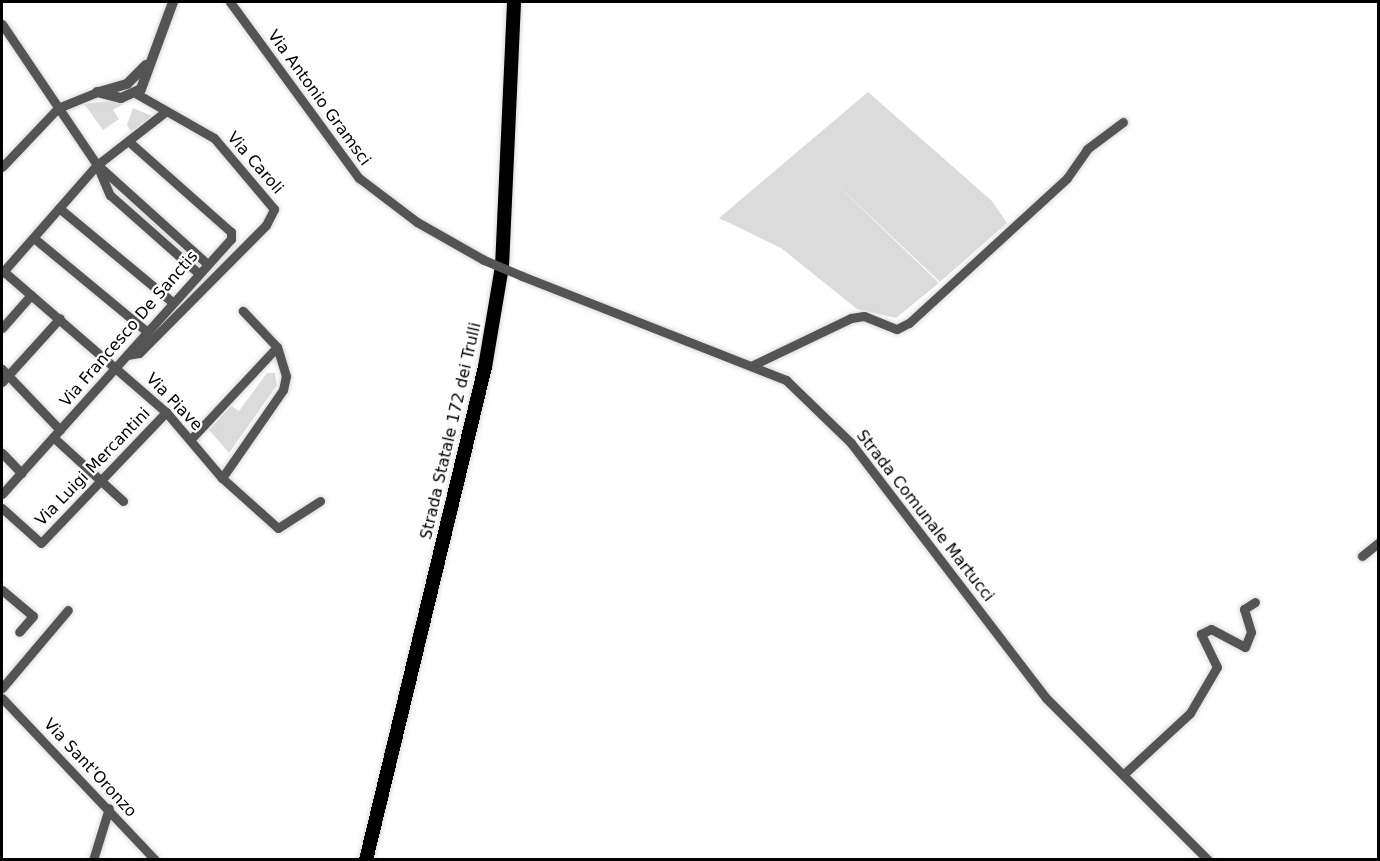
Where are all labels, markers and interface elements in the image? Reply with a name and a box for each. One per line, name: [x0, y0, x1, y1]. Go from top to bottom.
street label: Via Antonio Gramsci: [263, 27, 375, 169]
street label: Via Caroli: [223, 128, 287, 198]
street label: Via Francesco De Sanctis: [56, 247, 202, 411]
street label: Strada Statale 172 dei Trulli: [417, 321, 485, 541]
street label: Via Piave: [142, 369, 206, 435]
street label: Via Luigi Mercantini: [32, 404, 154, 530]
street label: Strada Comunale Martucci: [852, 426, 998, 606]
street label: Via Sant'Oronzo: [39, 715, 141, 821]

